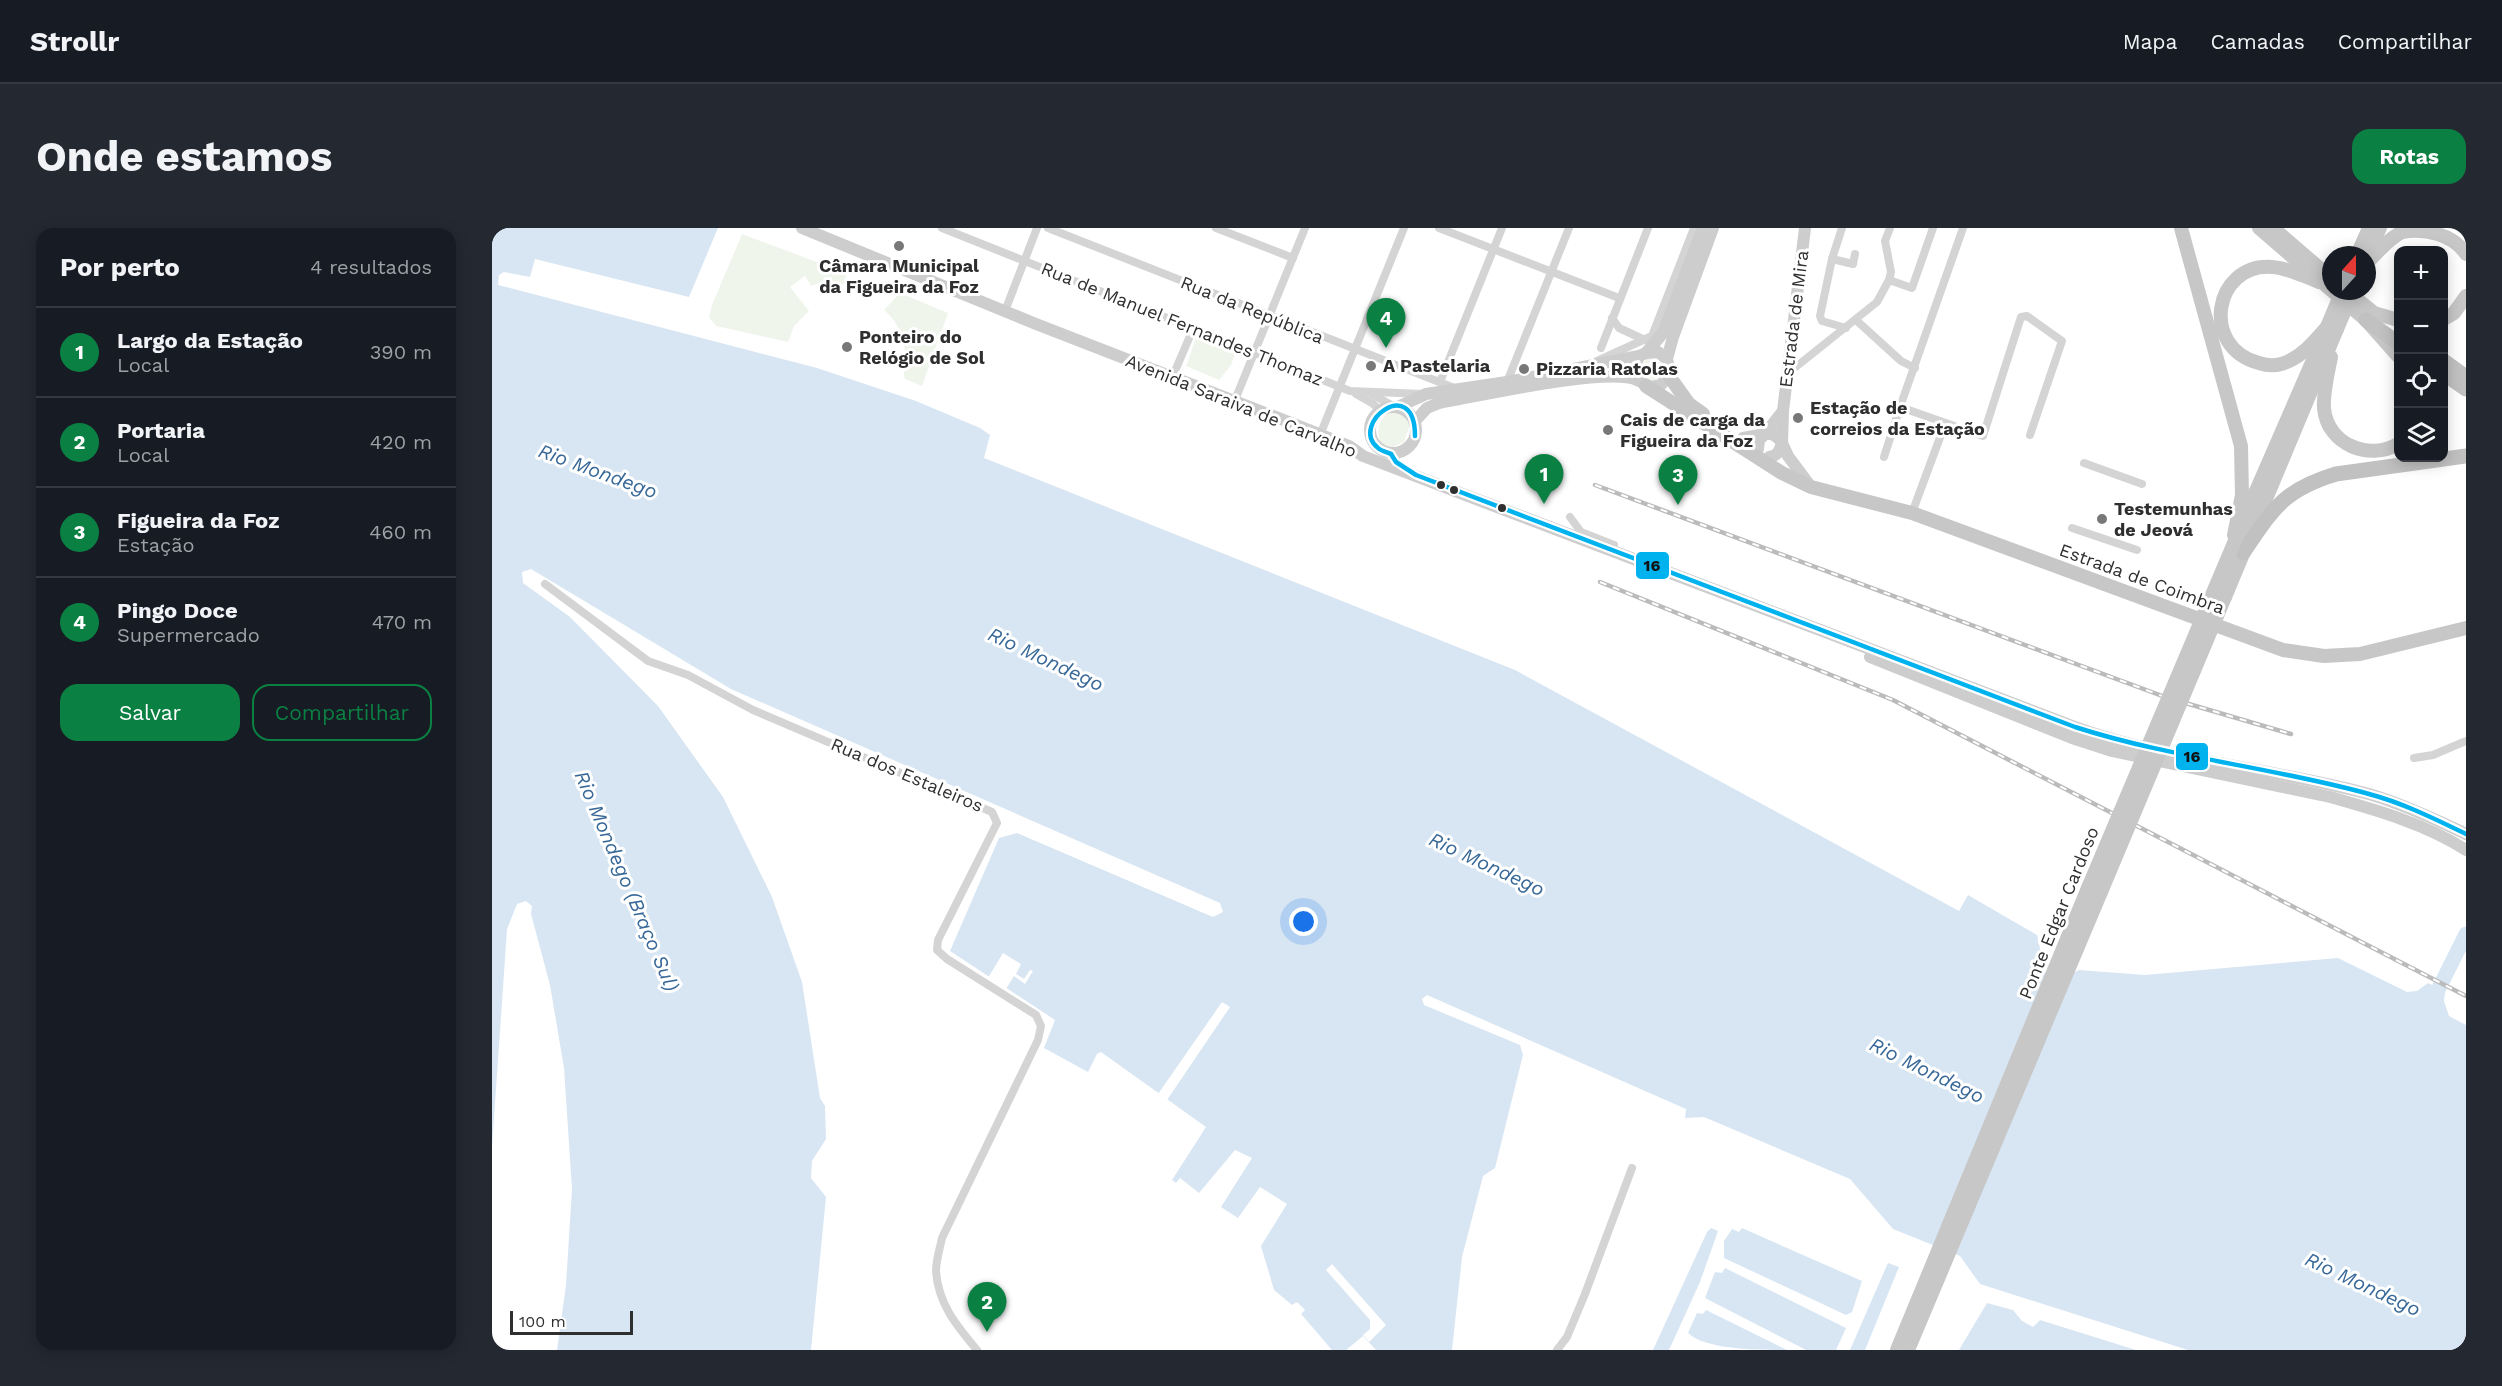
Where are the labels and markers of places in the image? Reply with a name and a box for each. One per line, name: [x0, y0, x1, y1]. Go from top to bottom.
marker: Câmara Municipal da Figueira da Foz: [892, 239, 906, 253]
place label: Câmara Municipal da Figueira da Foz: [819, 255, 979, 297]
pin: 4: [1366, 298, 1406, 348]
place label: Ponteiro do Relógio de Sol: [859, 326, 985, 368]
marker: Ponteiro do Relógio de Sol: [840, 340, 854, 354]
place label: A Pastelaria: [1383, 355, 1491, 376]
place label: Pizzaria Ratolas: [1536, 358, 1678, 379]
marker: A Pastelaria: [1364, 359, 1378, 373]
marker: Pizzaria Ratolas: [1517, 362, 1531, 376]
place label: Estação de correios da Estação: [1810, 397, 1985, 439]
place label: Cais de carga da Figueira da Foz: [1620, 409, 1765, 451]
marker: Estação de correios da Estação: [1791, 411, 1805, 425]
marker: Cais de carga da Figueira da Foz: [1601, 423, 1615, 437]
pin: 1: [1524, 454, 1564, 504]
pin: 3: [1658, 456, 1698, 505]
unlabelled marker: [1435, 479, 1447, 491]
unlabelled marker: [1448, 484, 1460, 496]
place label: Testemunhas de Jeová: [2114, 498, 2233, 540]
unlabelled marker: [1496, 502, 1508, 514]
marker: Testemunhas de Jeová: [2095, 512, 2109, 526]
pin: 2: [968, 1282, 1006, 1332]

